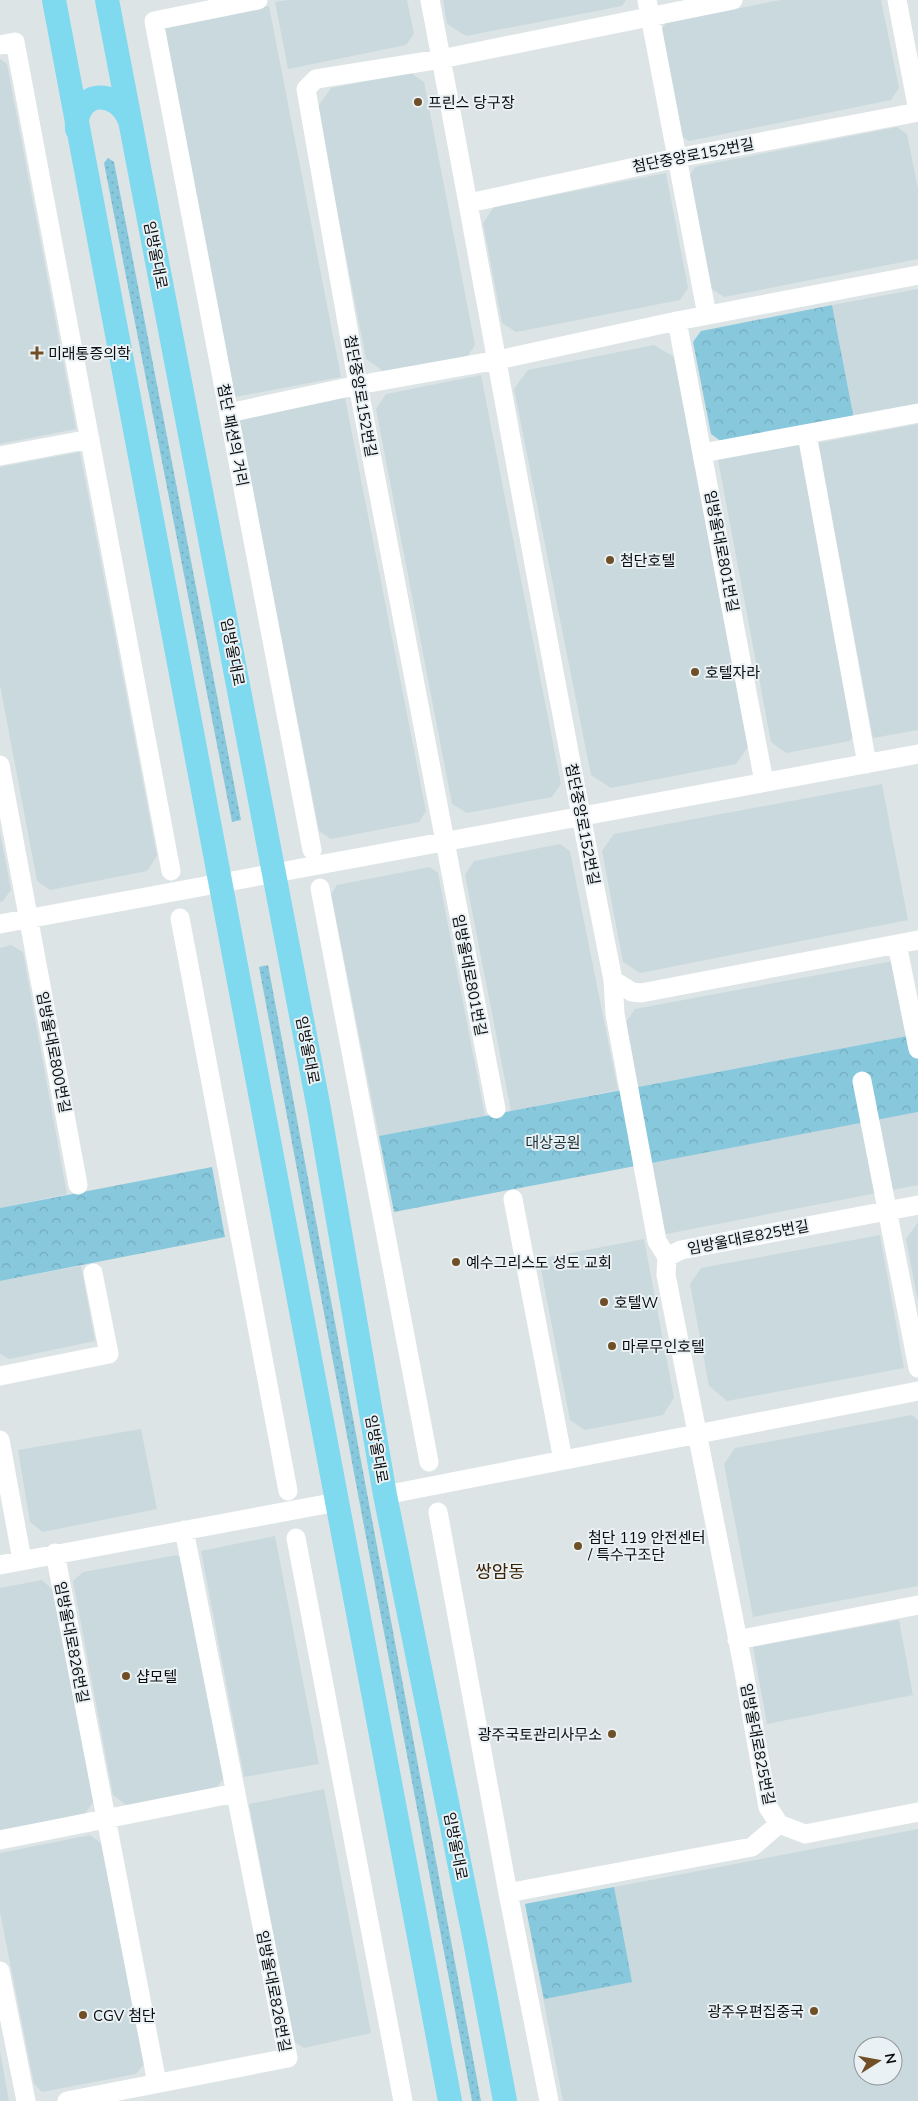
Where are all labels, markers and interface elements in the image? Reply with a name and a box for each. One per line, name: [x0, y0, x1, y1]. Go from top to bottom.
place label: 프린스 당구장: [428, 93, 515, 112]
marker: 프린스 당구장: [412, 96, 424, 108]
street label: 첨단중앙로152번길: [631, 134, 755, 176]
street label: 임방울대로: [140, 219, 172, 291]
street label: 첨단중앙로152번길: [341, 333, 381, 459]
place label: 미래통증의학: [48, 344, 131, 363]
marker: 미래통증의학: [30, 346, 44, 360]
street label: 첨단 패션의 거리: [214, 382, 252, 488]
street label: 임방울대로801번길: [701, 489, 743, 613]
place label: 첨단호텔: [620, 551, 675, 570]
marker: 첨단호텔: [604, 554, 616, 566]
street label: 임방울대로: [217, 616, 249, 688]
place label: 호텔자라: [705, 663, 760, 682]
marker: 호텔자라: [689, 666, 701, 678]
street label: 첨단중앙로152번길: [562, 762, 604, 886]
street label: 임방울대로801번길: [449, 913, 491, 1037]
street label: 임방울대로800번길: [33, 990, 75, 1114]
street label: 임방울대로: [292, 1014, 324, 1086]
park label: 대상공원: [525, 1133, 581, 1152]
street label: 임방울대로825번길: [686, 1216, 810, 1258]
place label: 예수그리스도 성도 교회: [466, 1253, 612, 1272]
marker: 예수그리스도 성도 교회: [450, 1256, 462, 1268]
place label: 호텔W: [614, 1293, 659, 1312]
marker: 호텔W: [598, 1296, 610, 1308]
place label: 마루무인호텔: [622, 1337, 705, 1356]
marker: 마루무인호텔: [606, 1340, 618, 1352]
street label: 임방울대로: [362, 1413, 392, 1485]
place label: 첨단 119 안전센터 / 특수구조단: [587, 1528, 706, 1564]
marker: 첨단 119 안전센터 / 특수구조단: [572, 1540, 584, 1552]
district label: 쌍암동: [475, 1560, 525, 1583]
street label: 임방울대로826번길: [51, 1580, 93, 1704]
place label: 샵모텔: [136, 1667, 177, 1686]
marker: 샵모텔: [120, 1670, 132, 1682]
street label: 임방울대로825번길: [737, 1682, 779, 1806]
place label: 광주국토관리사무소: [478, 1725, 602, 1744]
marker: 광주국토관리사무소: [606, 1728, 618, 1740]
street label: 임방울대로: [440, 1810, 472, 1882]
street label: 임방울대로826번길: [253, 1929, 295, 2053]
place label: 광주우편집중국: [707, 2002, 804, 2021]
marker: 광주우편집중국: [808, 2005, 820, 2017]
place label: CGV 첨단: [93, 2006, 156, 2025]
marker: CGV 첨단: [77, 2009, 89, 2021]
north arrow: [853, 2036, 903, 2086]
text: N: [881, 2052, 901, 2065]

